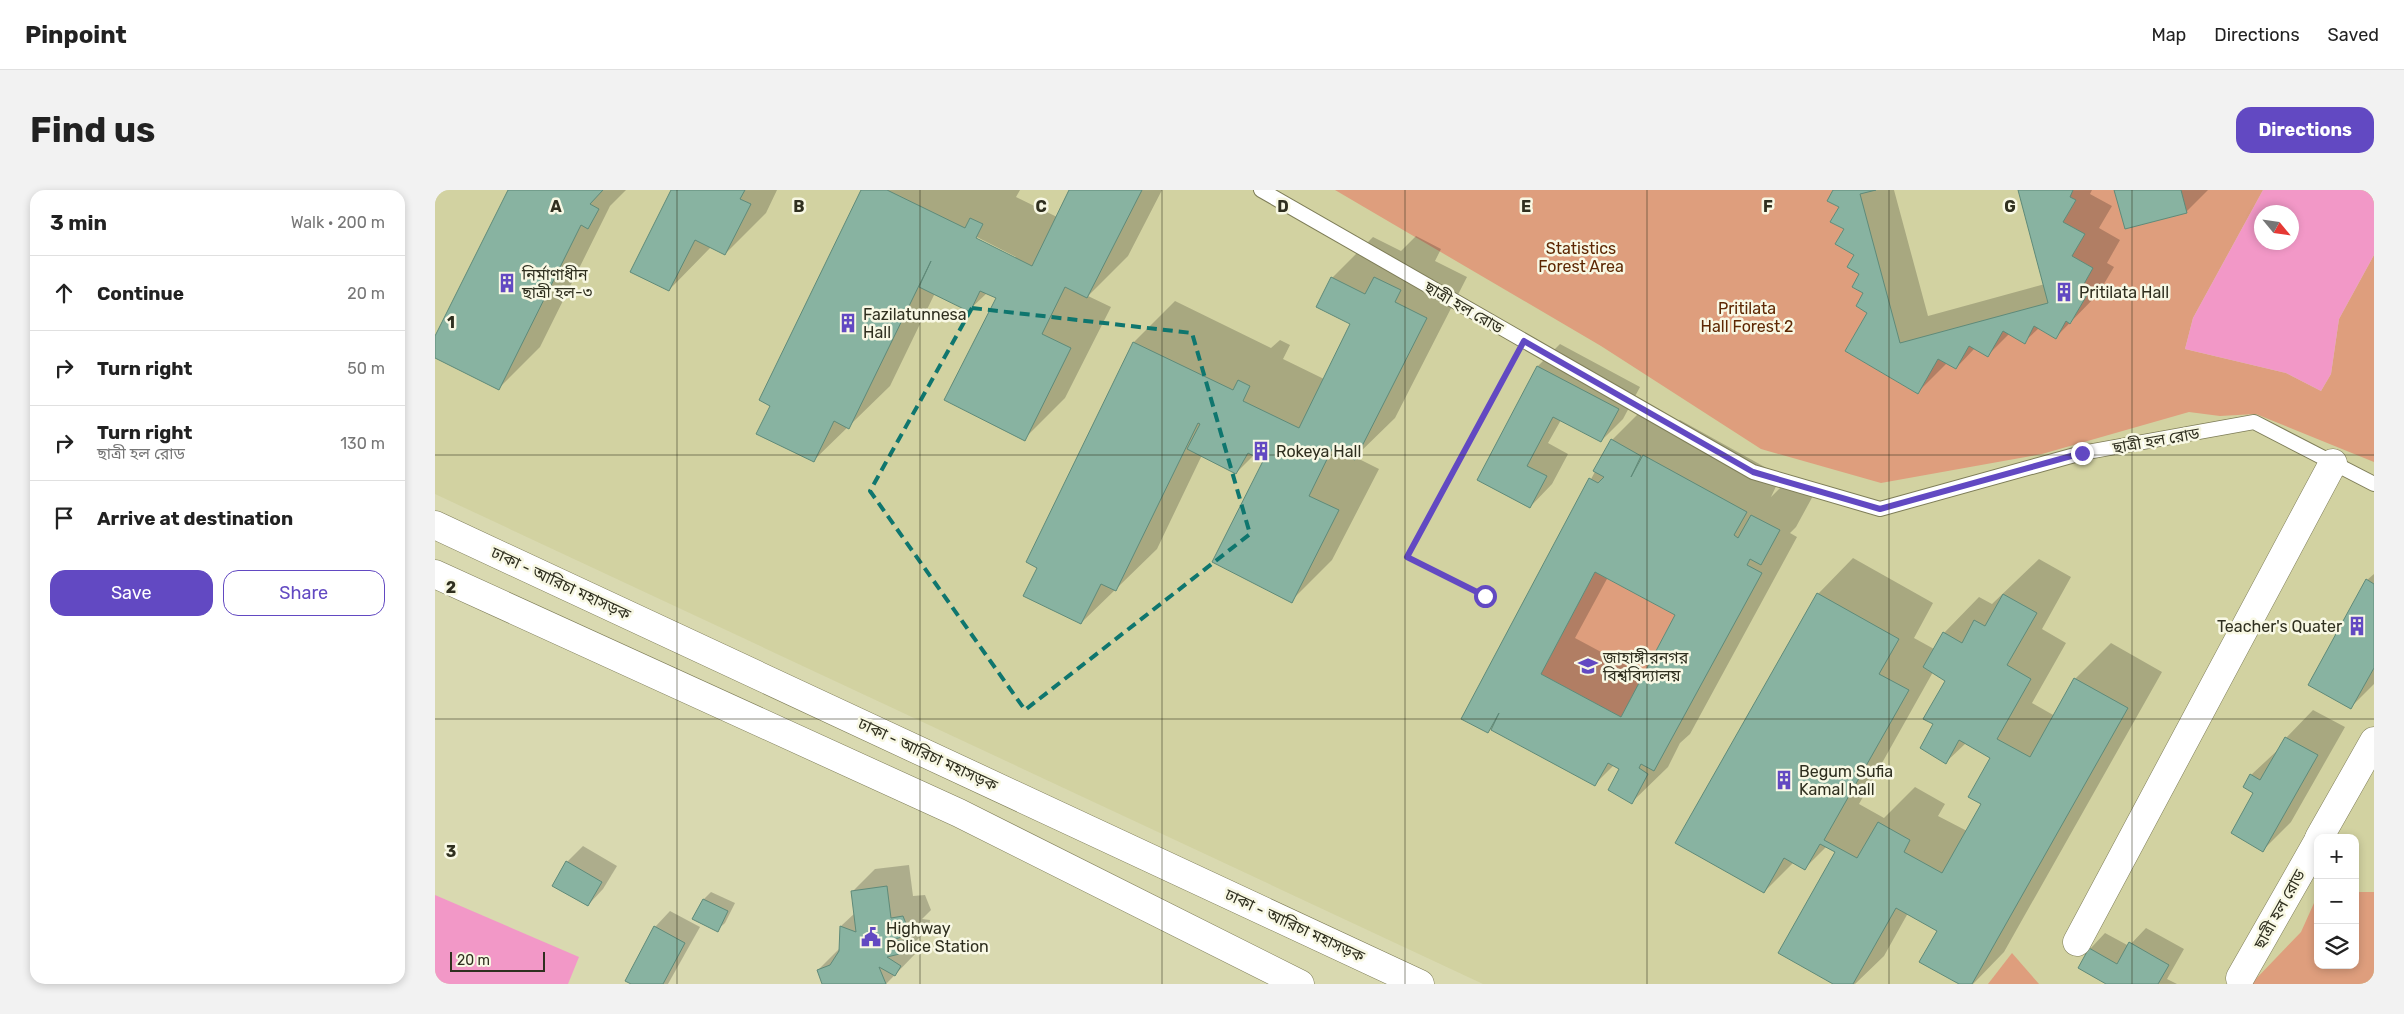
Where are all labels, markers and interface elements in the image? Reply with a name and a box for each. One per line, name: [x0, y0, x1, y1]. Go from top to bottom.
text: Pinpoint: [25, 21, 127, 49]
text: Map: [2151, 24, 2186, 46]
text: Directions: [2214, 24, 2300, 46]
text: Saved: [2328, 24, 2379, 46]
button: Directions: [2236, 107, 2374, 153]
text: Find us: [30, 109, 155, 151]
text: A: [550, 197, 562, 216]
text: B: [793, 197, 805, 216]
text: C: [1035, 197, 1047, 216]
text: D: [1277, 197, 1289, 216]
text: E: [1521, 197, 1531, 216]
text: F: [1763, 197, 1773, 216]
text: G: [2004, 197, 2016, 216]
north arrow: [2254, 205, 2299, 250]
text: 3 min: [50, 210, 107, 235]
text: Walk · 200 m: [291, 213, 385, 232]
park label: Statistics Forest Area: [1538, 239, 1624, 276]
place label: নির্মাণাধীন ছাত্রী হল-৩: [521, 265, 593, 302]
building icon: নির্মাণাধীন ছাত্রী হল-৩: [496, 272, 518, 294]
street label: ছাত্রী হল রোড: [1420, 277, 1507, 338]
icon: ahead: [50, 279, 78, 307]
building icon: Pritilata Hall: [2053, 281, 2075, 303]
text: Continue: [97, 282, 184, 305]
place label: Pritilata Hall: [2079, 283, 2169, 302]
text: 20 m: [347, 284, 385, 303]
park label: Pritilata Hall Forest 2: [1701, 299, 1793, 336]
place label: Fazilatunnesa Hall: [863, 305, 967, 342]
building icon: Fazilatunnesa Hall: [837, 312, 859, 334]
text: 1: [447, 313, 455, 332]
icon: right: [50, 354, 78, 382]
text: Turn right: [97, 357, 192, 380]
text: 50 m: [347, 359, 385, 378]
text: Turn right: [97, 421, 192, 444]
street label: ছাত্রী হল রোড: [2110, 423, 2202, 458]
icon: right: [50, 429, 78, 457]
text: 130 m: [340, 434, 385, 453]
building icon: Rokeya Hall: [1250, 440, 1272, 462]
place label: Rokeya Hall: [1276, 442, 1361, 461]
route end: [2071, 442, 2094, 465]
text: ছাত্রী হল রোড: [97, 444, 185, 463]
icon: arrive: [50, 504, 78, 532]
text: Arrive at destination: [97, 507, 293, 530]
street label: ঢাকা - আরিচা মহাসড়ক: [487, 542, 635, 625]
button: Save: [50, 570, 213, 616]
button: Share: [223, 570, 385, 616]
text: 2: [446, 578, 456, 597]
route start: [1474, 585, 1497, 608]
building icon: Teacher's Quater: [2346, 615, 2368, 637]
place label: Teacher's Quater: [2217, 617, 2342, 636]
place label: জাহাঙ্গীরনগর বিশ্ববিদ্যালয়: [1602, 648, 1689, 685]
school or university icon: জাহাঙ্গীরনগর বিশ্ববিদ্যালয়: [1577, 655, 1599, 677]
street label: ঢাকা - আরিচা মহাসড়ক: [854, 713, 1002, 796]
place label: Begum Sufia Kamal hall: [1799, 762, 1893, 799]
building icon: Begum Sufia Kamal hall: [1773, 769, 1795, 791]
map controls: [2314, 834, 2359, 969]
button: +: [2314, 834, 2359, 879]
text: 3: [446, 842, 456, 861]
street label: ছাত্রী হল রোড: [2249, 866, 2309, 953]
button: −: [2314, 879, 2359, 924]
street label: ঢাকা - আরিচা মহাসড়ক: [1221, 884, 1369, 967]
place label: Highway Police Station: [886, 919, 989, 956]
button: layers: [2314, 924, 2359, 969]
public building icon: Highway Police Station: [860, 926, 882, 948]
scale bar: [450, 949, 545, 972]
text: 20 m: [457, 952, 490, 969]

